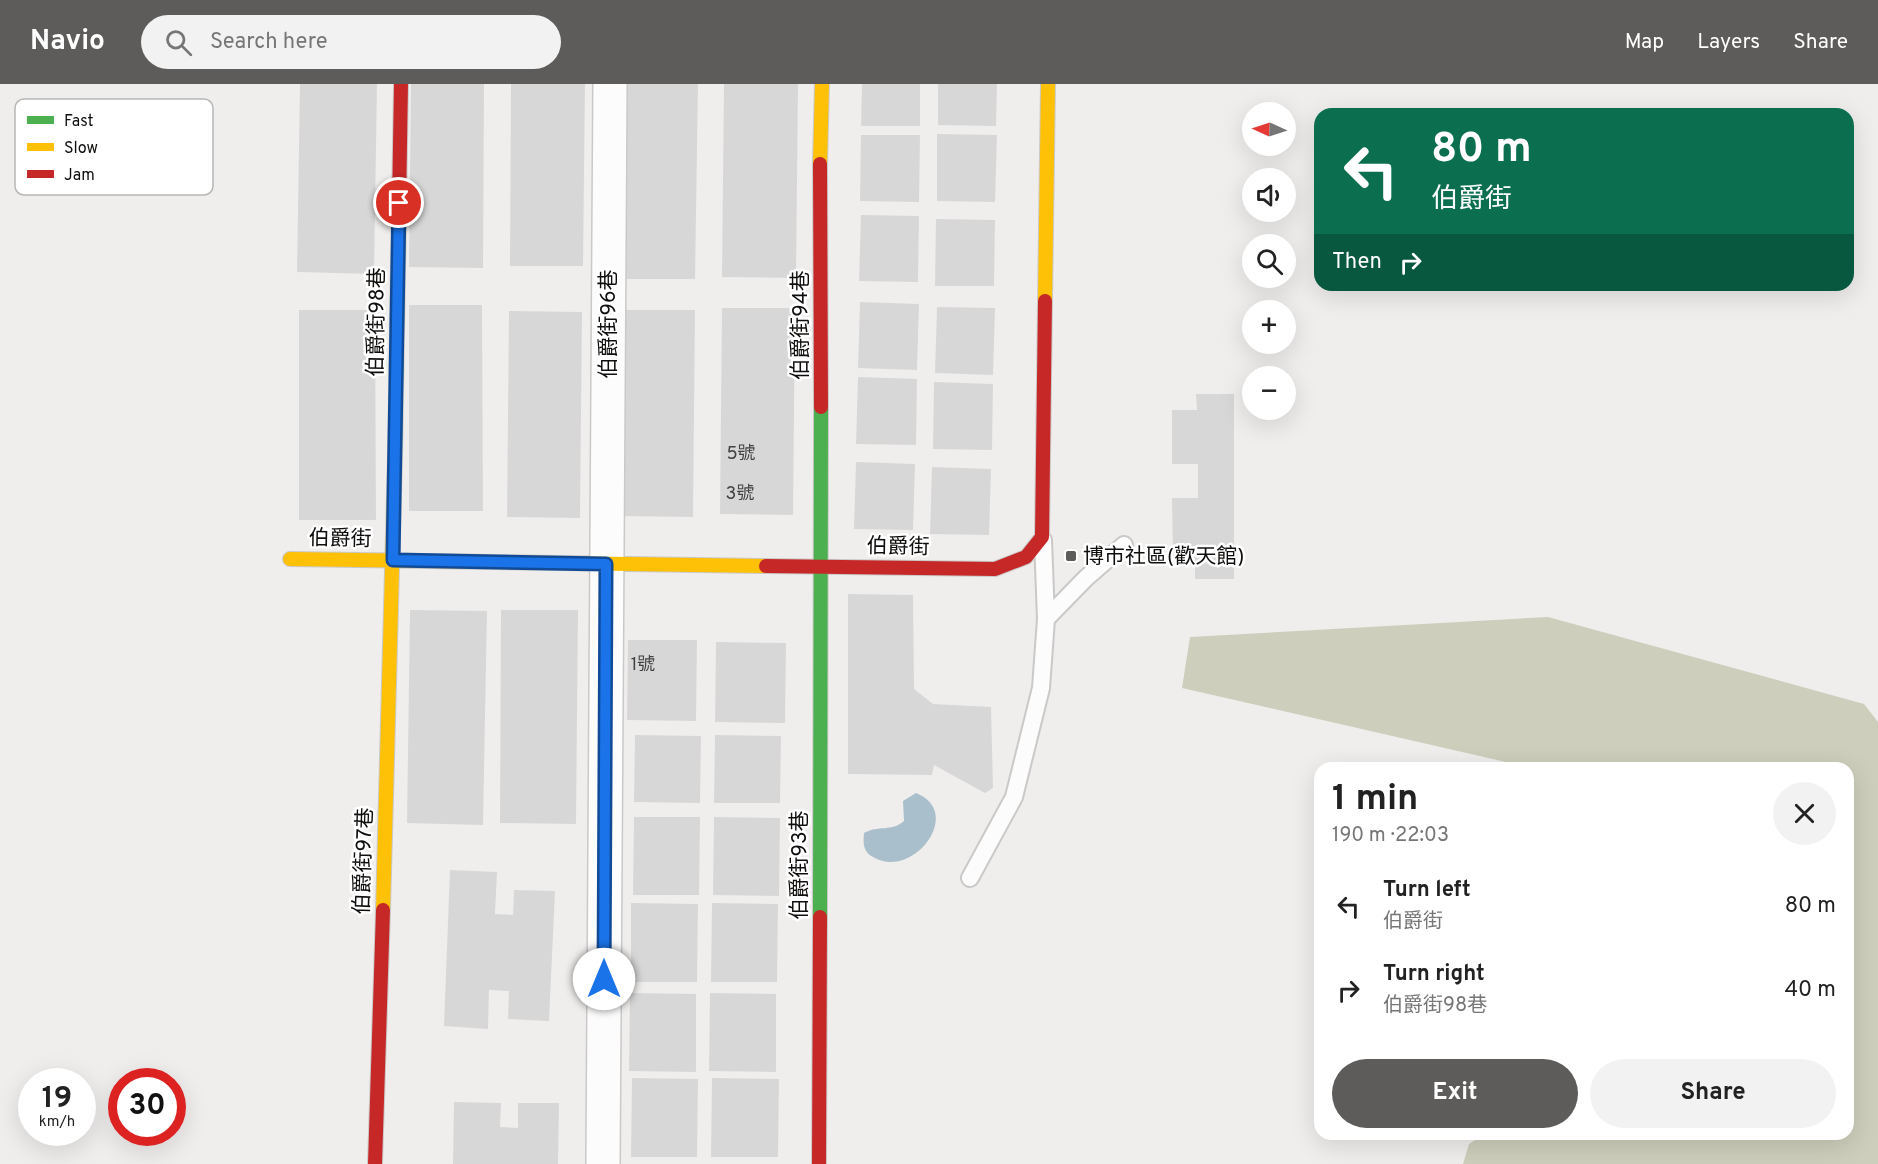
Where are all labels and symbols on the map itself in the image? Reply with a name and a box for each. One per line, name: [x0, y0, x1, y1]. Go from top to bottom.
legend: [15, 99, 213, 195]
north arrow: [1242, 102, 1296, 156]
text: Fast: [64, 112, 94, 132]
text: Slow: [64, 139, 98, 159]
text: Jam: [64, 166, 95, 186]
pin: [373, 177, 424, 228]
street label: 伯爵街98巷: [363, 267, 392, 377]
street label: 伯爵街96巷: [596, 269, 623, 379]
street label: 伯爵街94巷: [788, 270, 815, 380]
house number: 5號: [726, 443, 756, 466]
house number: 3號: [726, 483, 754, 506]
street label: 伯爵街: [308, 525, 372, 554]
street label: 伯爵街: [866, 533, 930, 562]
place label: 博市社區(歡天館): [1083, 544, 1244, 571]
marker: 博市社區(歡天館): [1064, 549, 1078, 563]
house number: 1號: [631, 654, 655, 677]
street label: 伯爵街97巷: [349, 807, 380, 915]
street label: 伯爵街93巷: [787, 810, 814, 920]
position arrow: [572, 947, 636, 1011]
speed limit sign: 30: [108, 1068, 186, 1146]

